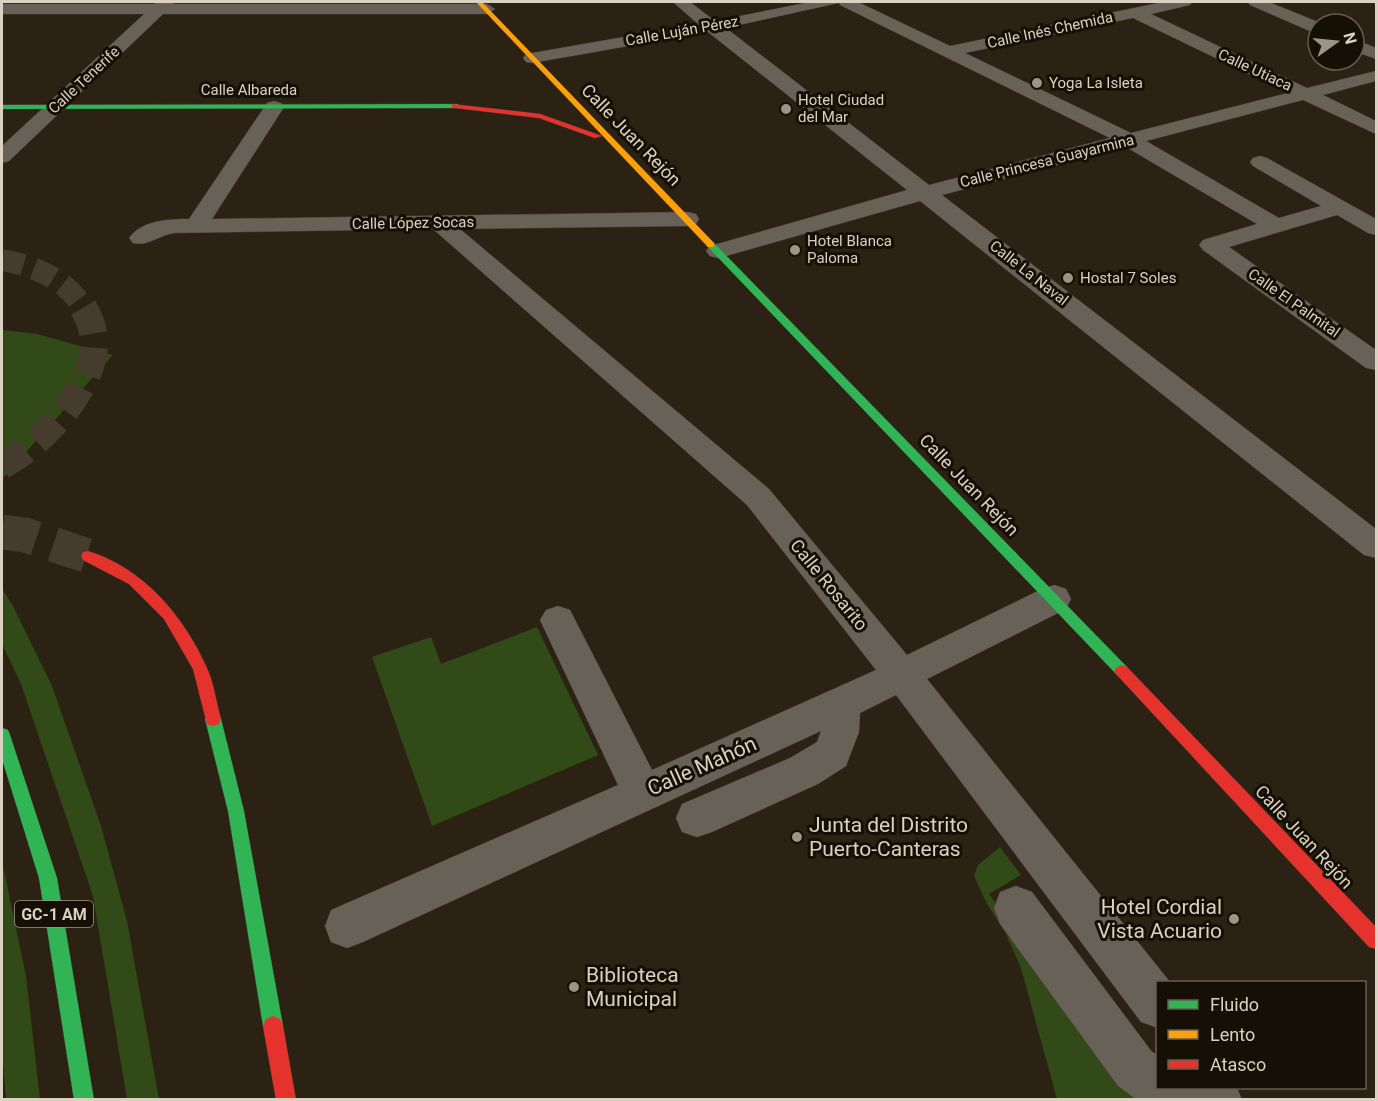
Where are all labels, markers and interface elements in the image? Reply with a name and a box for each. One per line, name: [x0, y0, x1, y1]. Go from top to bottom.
street label: Calle Inés Chemida: [985, 8, 1115, 52]
street label: Calle Luján Pérez: [624, 12, 740, 50]
north arrow: [1306, 12, 1366, 72]
text: N: [1339, 30, 1361, 46]
street label: Calle Tenerife: [45, 42, 123, 118]
street label: Calle Utiaca: [1215, 45, 1295, 95]
place label: Yoga La Isleta: [1049, 74, 1143, 92]
marker: Yoga La Isleta: [1030, 76, 1044, 90]
street label: Calle Juan Rejón: [577, 79, 685, 190]
street label: Calle Albareda: [201, 81, 297, 99]
place label: Hotel Ciudad del Mar: [798, 91, 884, 126]
marker: Hotel Ciudad del Mar: [779, 102, 793, 116]
street label: Calle Princesa Guayarmina: [958, 131, 1136, 191]
street label: Calle López Socas: [352, 213, 474, 233]
place label: Hotel Blanca Paloma: [807, 232, 892, 267]
street label: Calle La Naval: [986, 237, 1072, 309]
marker: Hotel Blanca Paloma: [788, 243, 802, 257]
street label: Calle El Palmital: [1245, 265, 1343, 341]
place label: Hostal 7 Soles: [1080, 269, 1176, 287]
marker: Hostal 7 Soles: [1061, 271, 1075, 285]
street label: Calle Juan Rejón: [915, 429, 1023, 540]
street label: Calle Rosarito: [786, 535, 873, 634]
street label: Calle Mahón: [644, 731, 760, 801]
street label: Calle Juan Rejón: [1251, 781, 1358, 893]
place label: Junta del Distrito Puerto-Canteras: [809, 813, 968, 861]
marker: Junta del Distrito Puerto-Canteras: [790, 830, 804, 844]
place label: Hotel Cordial Vista Acuario: [1097, 895, 1222, 943]
road number: GC-1 AM: [15, 901, 93, 927]
marker: Hotel Cordial Vista Acuario: [1227, 912, 1241, 926]
place label: Biblioteca Municipal: [586, 963, 679, 1011]
marker: Biblioteca Municipal: [567, 980, 581, 994]
legend: [1156, 981, 1366, 1089]
text: Fluido: [1210, 994, 1259, 1015]
text: Lento: [1210, 1024, 1255, 1045]
text: Atasco: [1210, 1054, 1266, 1075]

